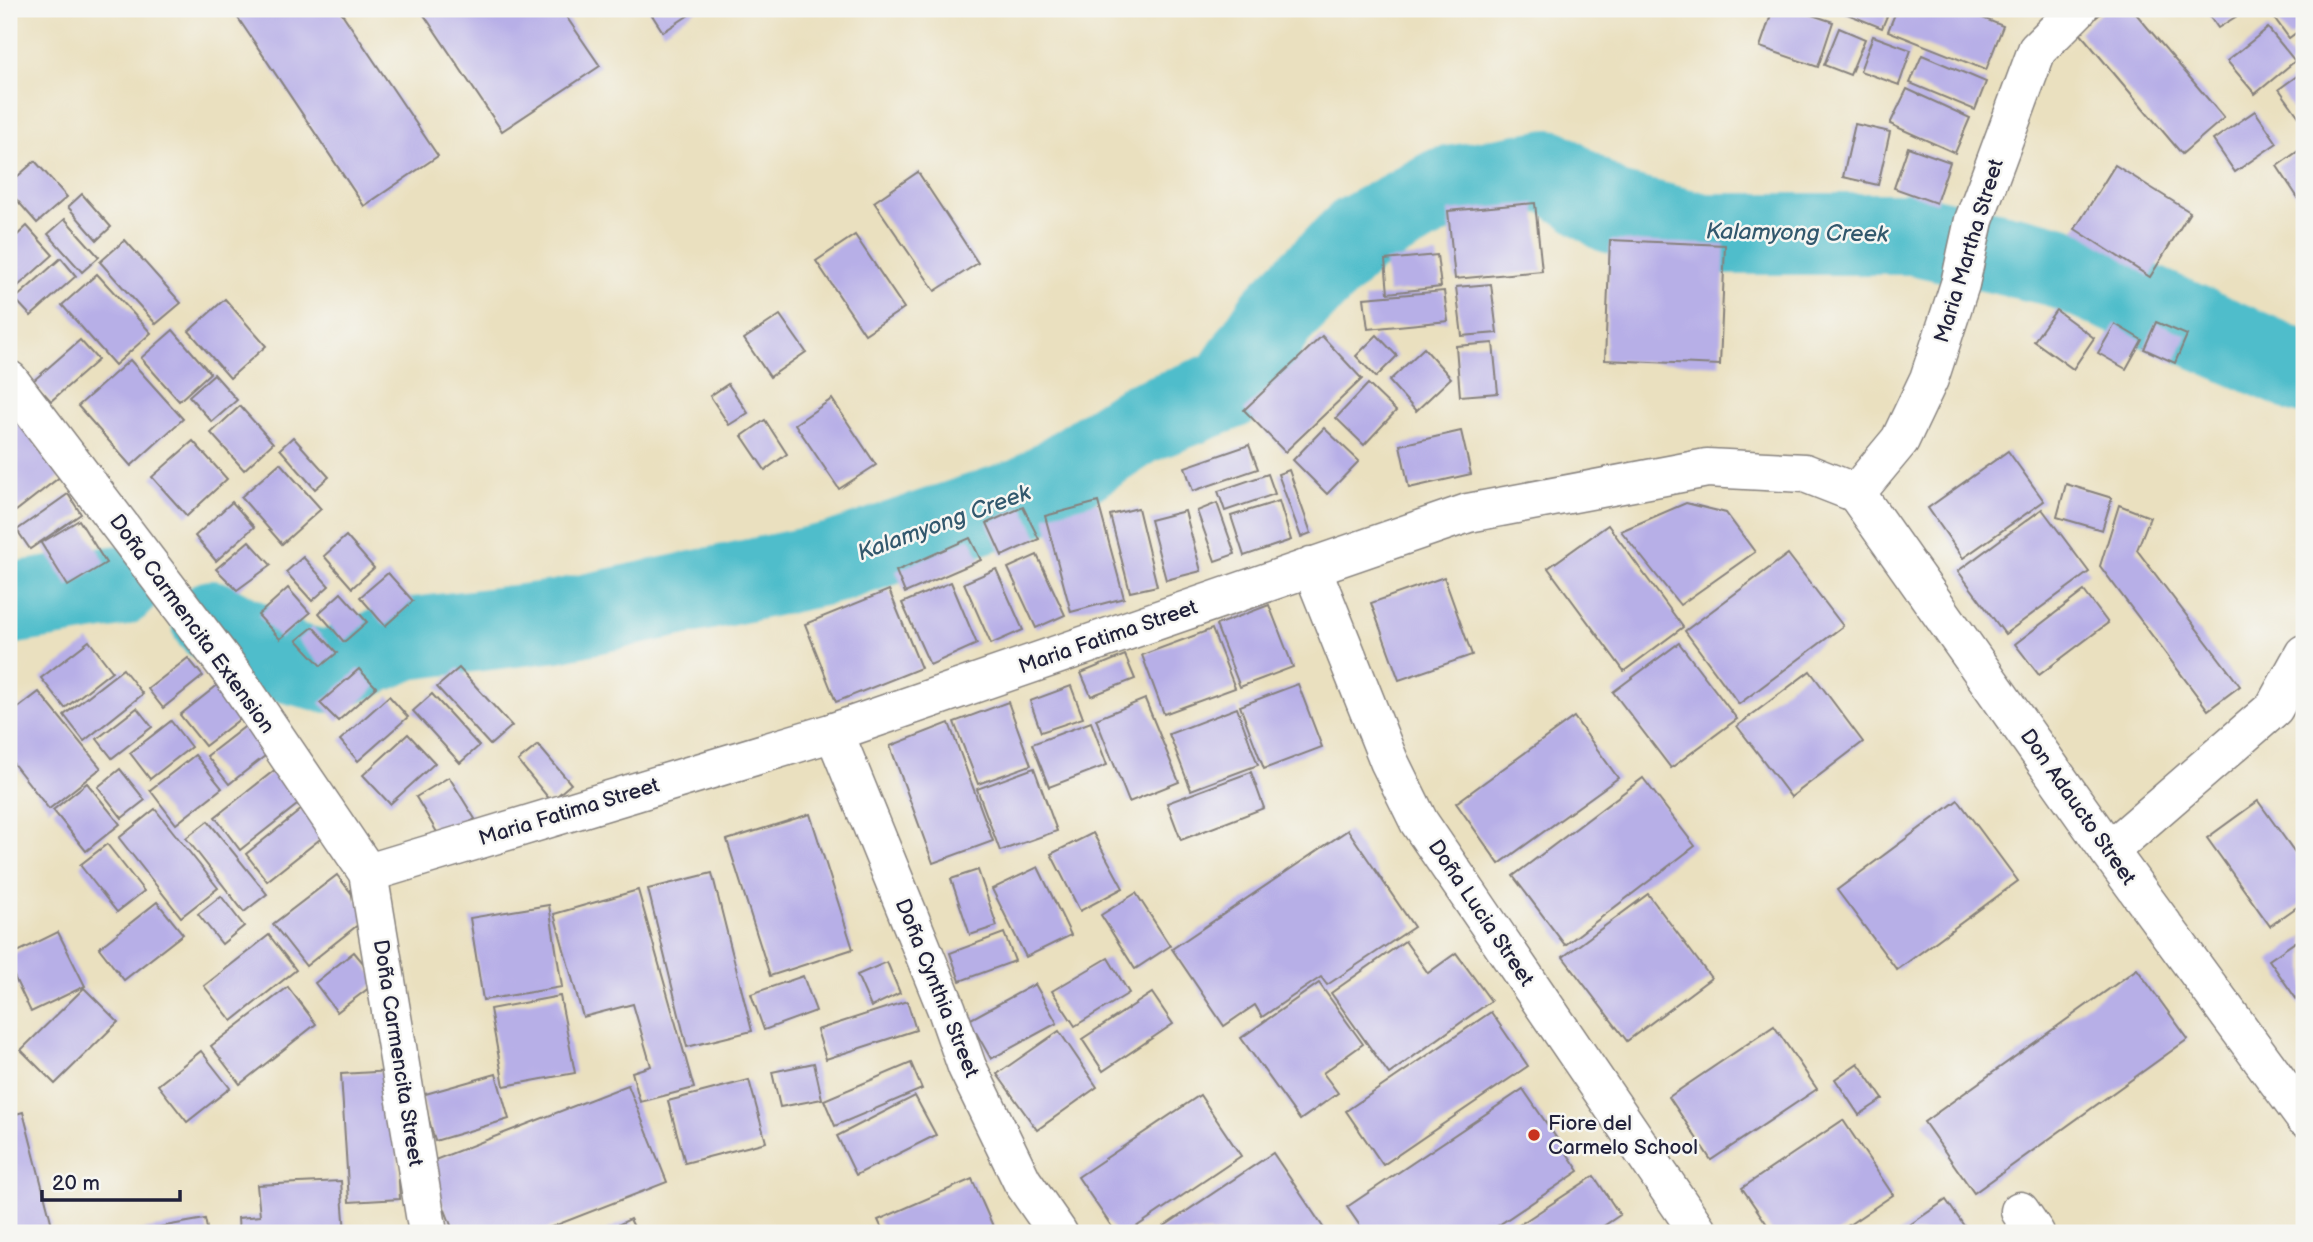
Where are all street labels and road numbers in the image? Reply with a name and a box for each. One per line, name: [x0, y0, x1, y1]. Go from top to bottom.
street label: Maria Martha Street: [1929, 156, 2009, 346]
street label: Doña Carmencita Extension: [104, 510, 280, 738]
street label: Maria Fatima Street: [1015, 595, 1201, 679]
street label: Don Adaucto Street: [2015, 724, 2141, 890]
street label: Maria Fatima Street: [476, 772, 663, 851]
street label: Doña Lucia Street: [1423, 835, 1539, 991]
street label: Doña Cynthia Street: [890, 895, 984, 1081]
street label: Doña Carmencita Street: [368, 938, 428, 1169]

